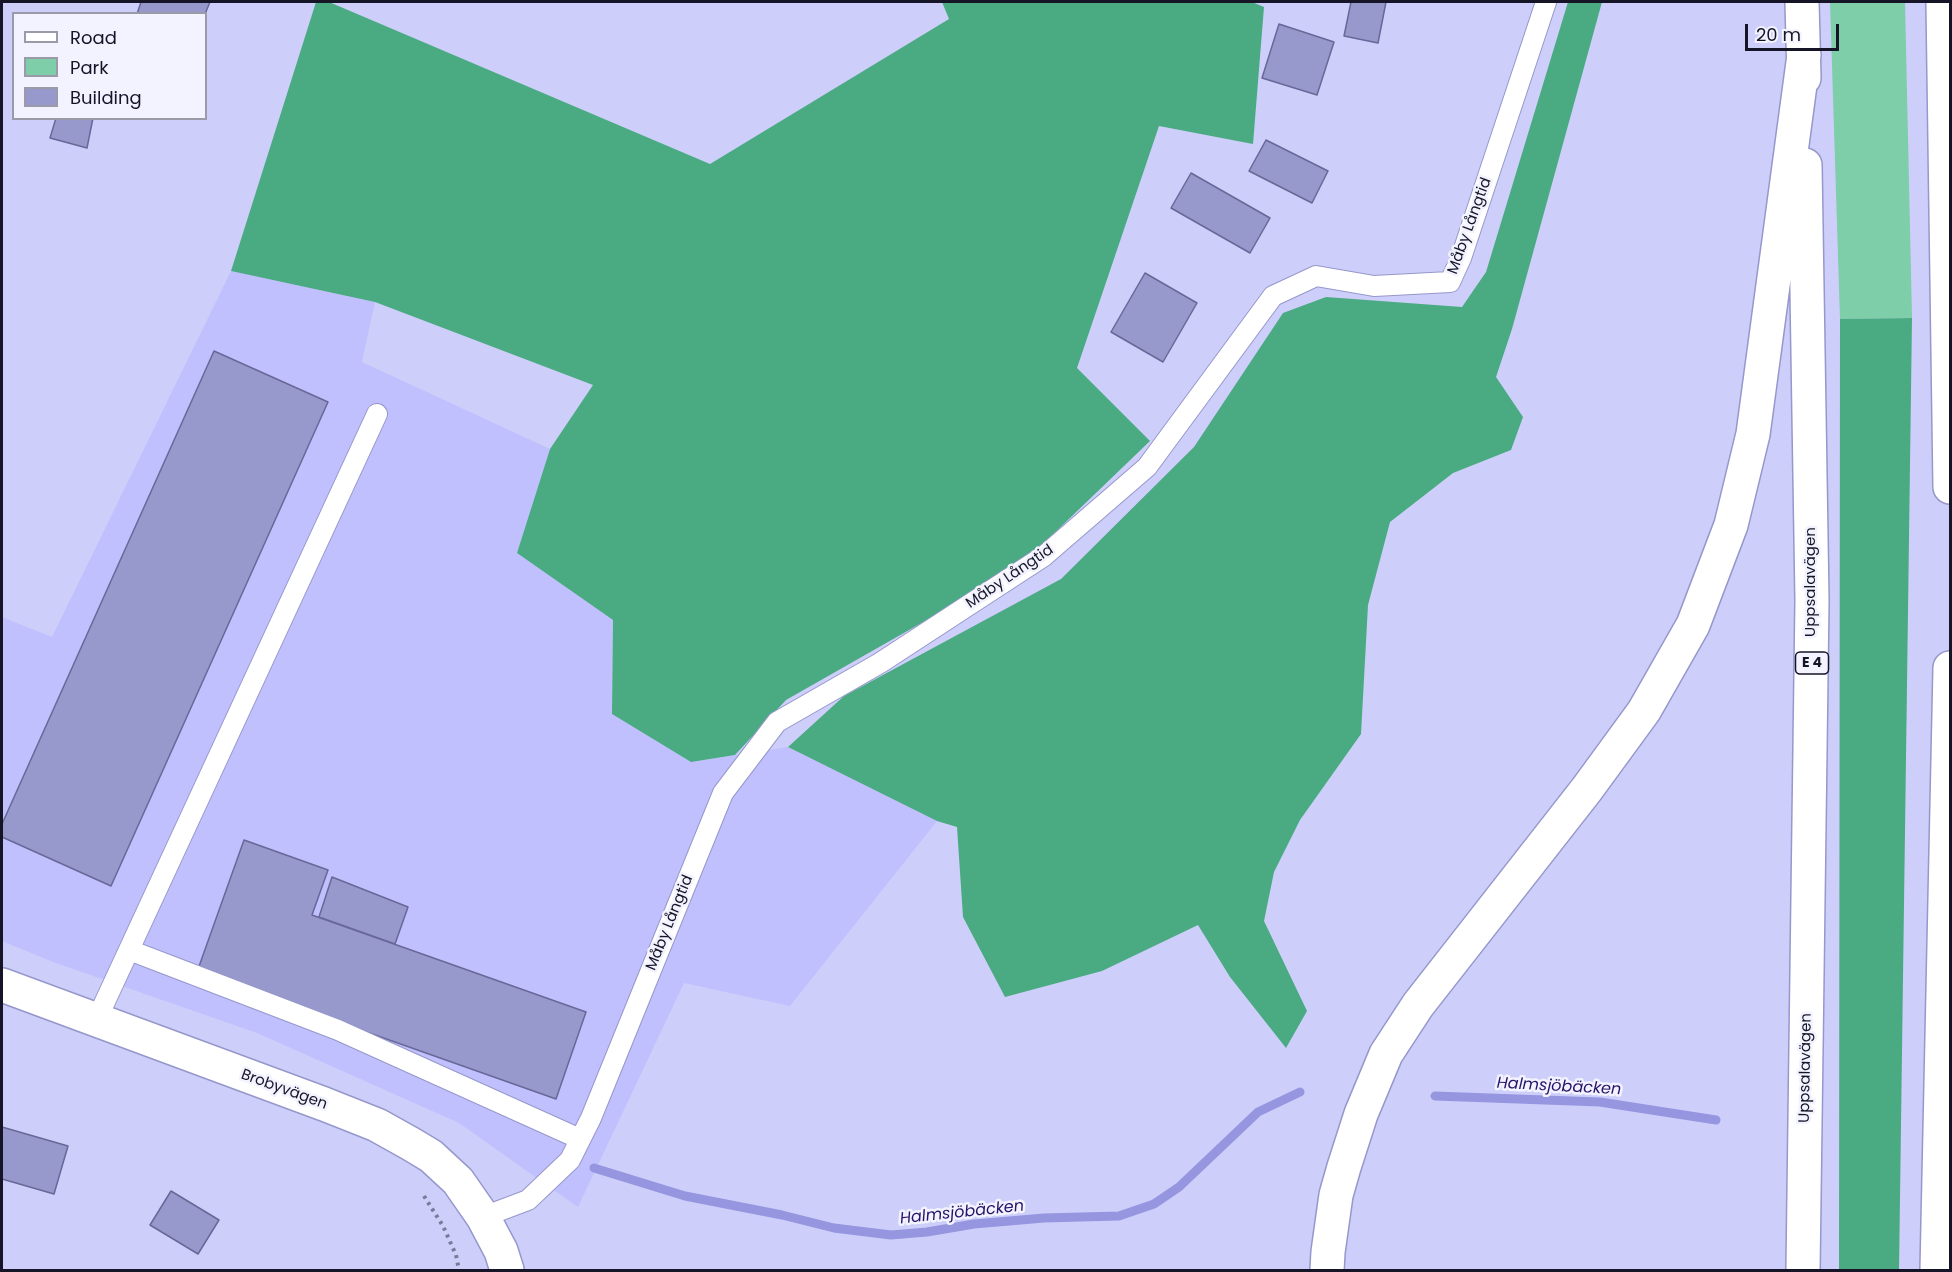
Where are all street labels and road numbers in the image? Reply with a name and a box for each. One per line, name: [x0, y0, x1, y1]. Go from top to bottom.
street label: Måby Långtid: [1444, 175, 1496, 277]
street label: Uppsalavägen: [1802, 527, 1820, 637]
street label: Måby Långtid: [963, 541, 1057, 613]
road number: E 4: [1796, 652, 1828, 674]
street label: Måby Långtid: [643, 873, 697, 973]
street label: Uppsalavägen: [1796, 1013, 1816, 1123]
street label: Brobyvägen: [238, 1066, 330, 1114]

